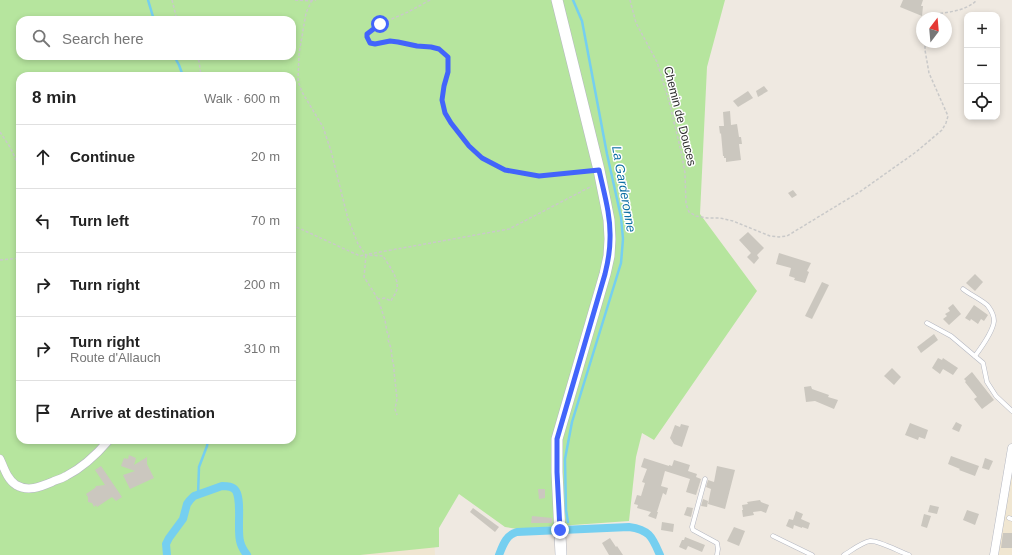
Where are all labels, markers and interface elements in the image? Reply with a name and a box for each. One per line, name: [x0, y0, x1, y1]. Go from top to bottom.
north arrow: [916, 12, 952, 48]
map controls: [964, 12, 1000, 120]
button: +: [964, 12, 1000, 48]
route start: [371, 15, 389, 33]
search box: [16, 16, 296, 60]
icon: search: [30, 27, 52, 49]
text: Search here: [62, 30, 144, 47]
button: −: [964, 48, 1000, 84]
street label: Chemin de Douces: [661, 65, 699, 167]
button: locate: [964, 84, 1000, 120]
text: 8 min: [32, 88, 76, 107]
text: Walk · 600 m: [204, 91, 280, 106]
water label: La Garderonne: [609, 145, 639, 233]
icon: ahead: [32, 146, 54, 168]
text: Continue: [70, 148, 135, 165]
text: 20 m: [251, 149, 280, 164]
icon: left: [32, 210, 54, 232]
text: Turn left: [70, 212, 129, 229]
text: 70 m: [251, 213, 280, 228]
icon: right: [32, 274, 54, 296]
text: Turn right: [70, 276, 140, 293]
text: 200 m: [244, 277, 280, 292]
text: Turn right: [70, 333, 140, 350]
icon: right: [32, 338, 54, 360]
text: 310 m: [244, 341, 280, 356]
text: Route d'Allauch: [70, 350, 161, 365]
icon: arrive: [32, 402, 54, 424]
text: Arrive at destination: [70, 404, 215, 421]
route end: [551, 521, 569, 539]

